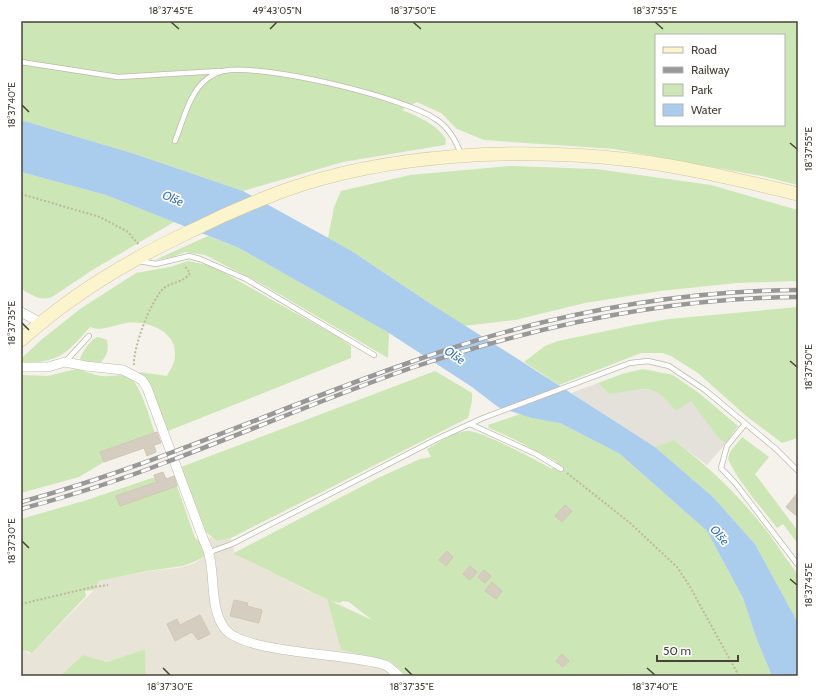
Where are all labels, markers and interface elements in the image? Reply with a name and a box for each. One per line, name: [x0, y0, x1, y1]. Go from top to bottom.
text: 18°37'45"E: [149, 4, 194, 17]
text: 49°43'05"N: [252, 4, 302, 17]
text: 18°37'50"E: [390, 4, 436, 17]
text: 18°37'55"E: [633, 4, 677, 17]
legend: [655, 34, 785, 126]
text: Road: [691, 42, 717, 57]
text: Railway: [691, 62, 729, 77]
text: 18°37'40"E: [5, 82, 18, 128]
text: Park: [691, 82, 713, 97]
text: Water: [691, 102, 722, 117]
text: 18°37'55"E: [802, 127, 815, 171]
water label: Olše: [160, 187, 186, 209]
text: 18°37'35"E: [5, 301, 18, 345]
water label: Olše: [442, 343, 468, 367]
text: 18°37'50"E: [802, 344, 815, 390]
text: 18°37'30"E: [5, 518, 18, 564]
water label: Olše: [707, 522, 733, 548]
text: 18°37'45"E: [802, 562, 815, 607]
scale bar: [657, 637, 738, 663]
text: 50 m: [663, 643, 691, 658]
text: 18°37'30"E: [147, 680, 193, 693]
text: 18°37'35"E: [390, 680, 434, 693]
text: 18°37'40"E: [632, 680, 678, 693]

